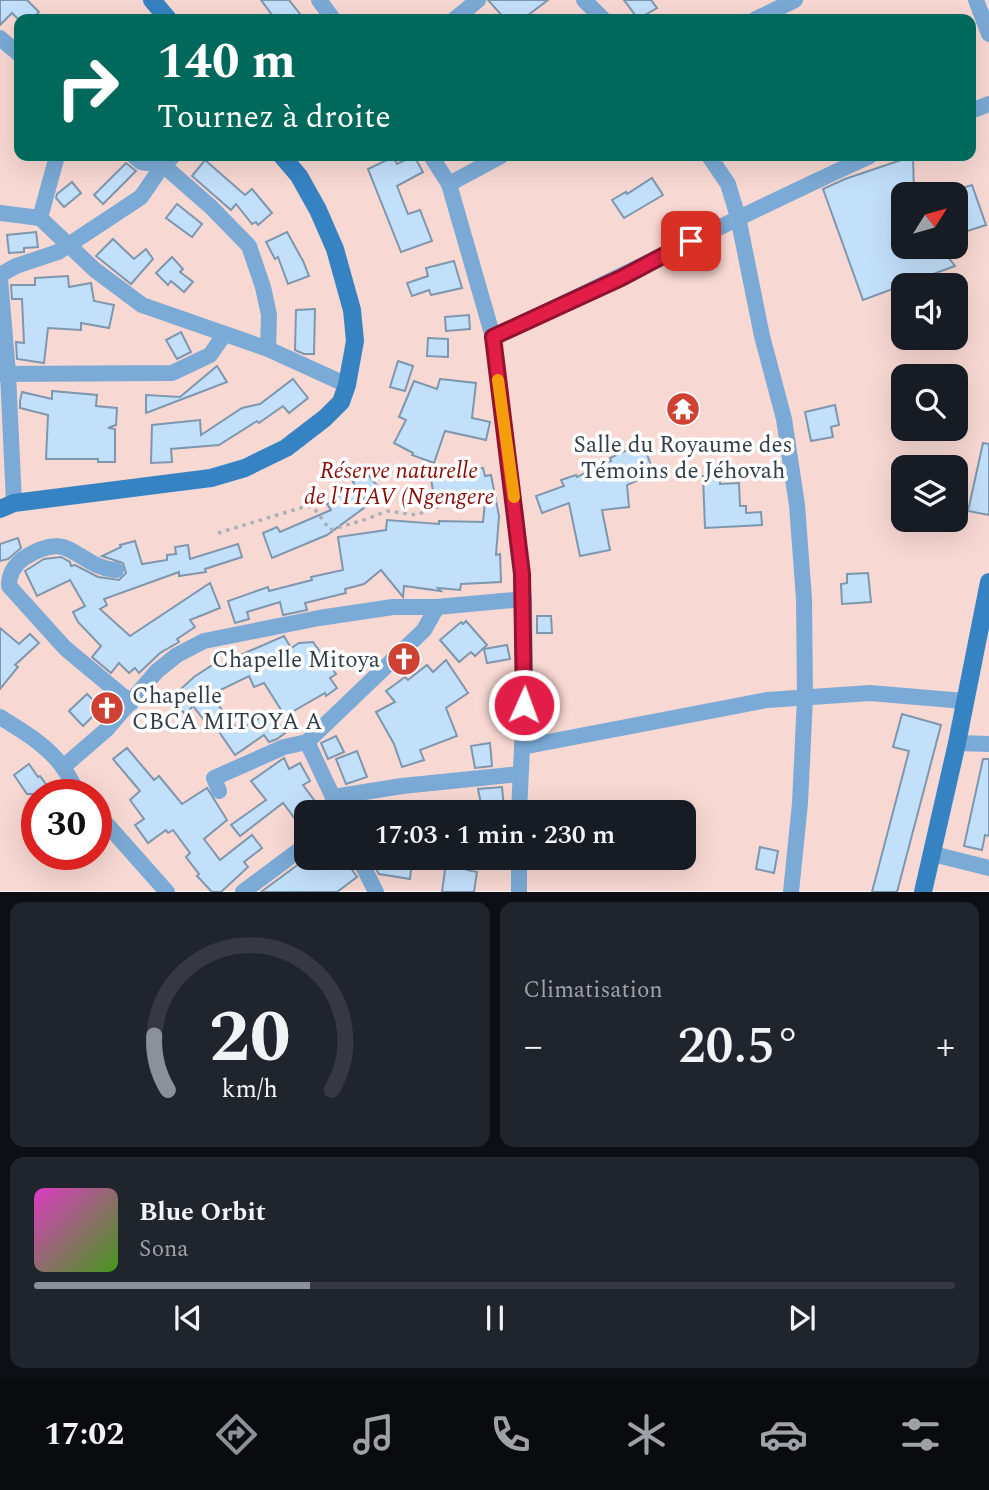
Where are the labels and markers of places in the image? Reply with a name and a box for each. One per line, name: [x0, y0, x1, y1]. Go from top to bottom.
pin: [661, 211, 721, 271]
temple icon: Salle du Royaume des Témoins de Jéhovah: [664, 390, 702, 428]
place label: Salle du Royaume des Témoins de Jéhovah: [573, 428, 793, 489]
church icon: Chapelle Mitoya: [385, 640, 423, 678]
place label: Chapelle Mitoya: [212, 643, 380, 678]
place label: Chapelle CBCA MITOYA A: [132, 679, 322, 740]
church icon: Chapelle CBCA MITOYA A: [88, 689, 126, 727]

